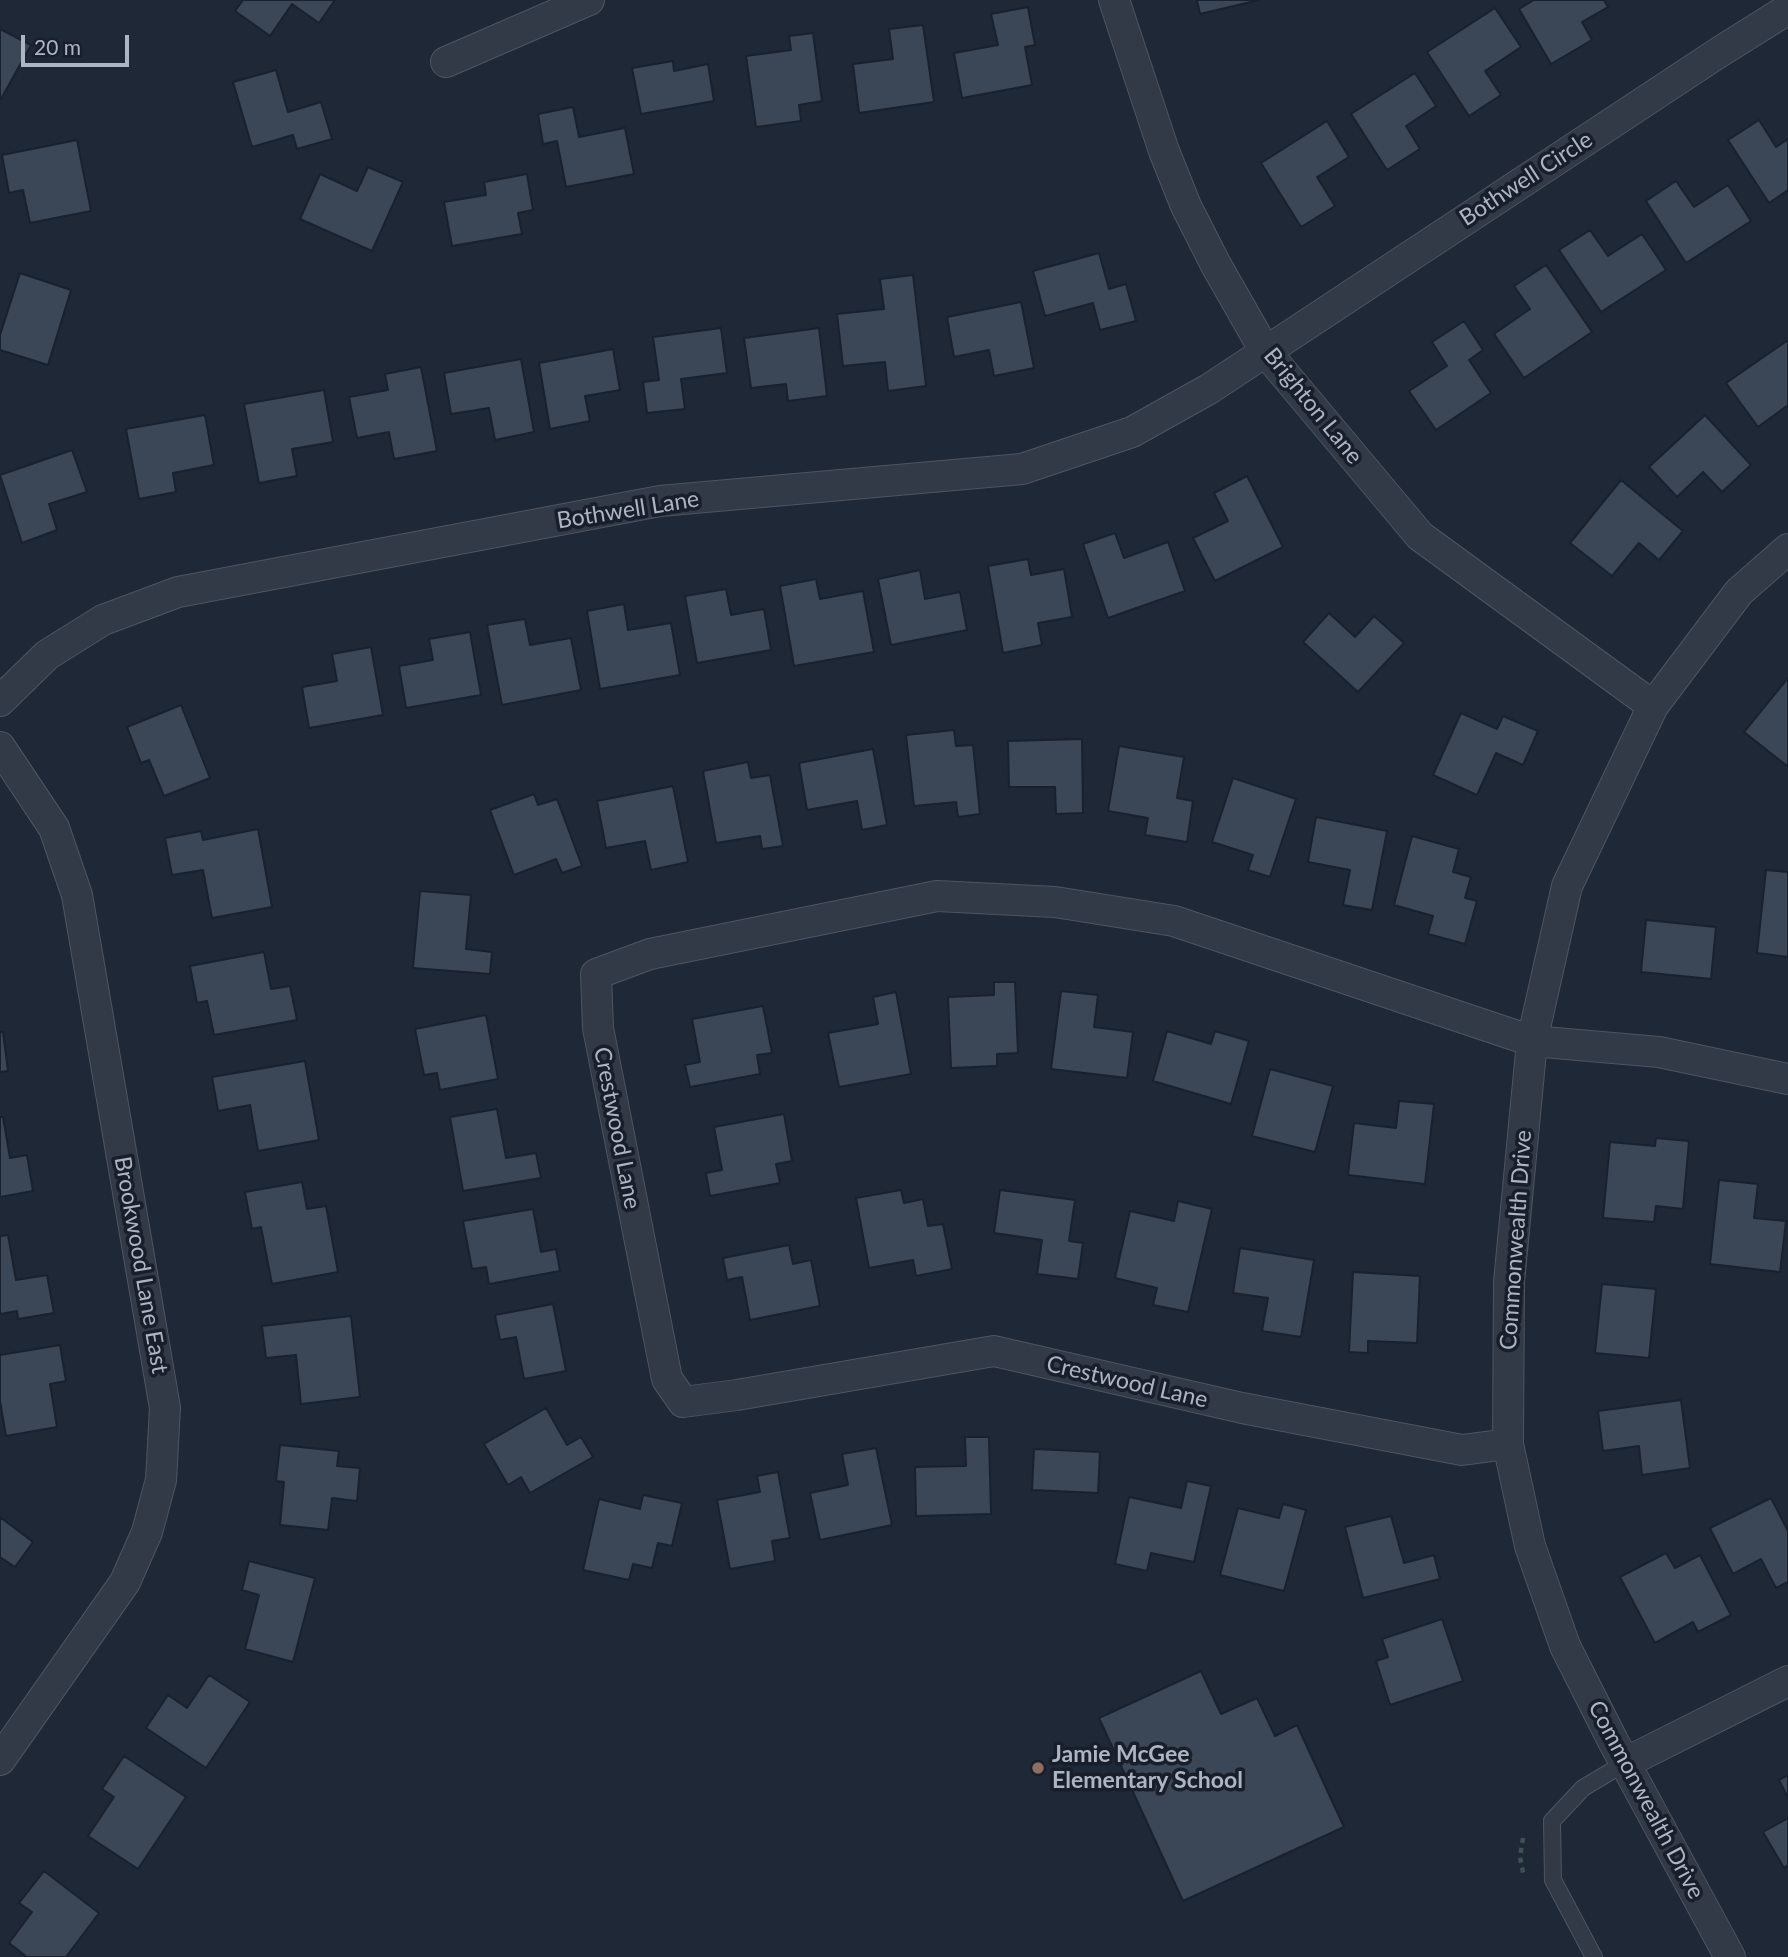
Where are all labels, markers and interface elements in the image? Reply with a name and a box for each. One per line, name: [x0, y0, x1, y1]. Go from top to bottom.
scale bar: [24, 21, 133, 65]
text: 20 m: [34, 34, 81, 59]
street label: Bothwell Circle: [1454, 126, 1598, 232]
street label: Brighton Lane: [1258, 342, 1368, 470]
street label: Bothwell Lane: [555, 485, 701, 535]
street label: Crestwood Lane: [588, 1045, 646, 1211]
street label: Commonwealth Drive: [1495, 1129, 1537, 1351]
street label: Brookwood Lane East: [108, 1154, 174, 1376]
street label: Crestwood Lane: [1044, 1350, 1210, 1414]
street label: Commonwealth Drive: [1582, 1696, 1710, 1904]
place label: Jamie McGee Elementary School: [1052, 1741, 1243, 1795]
marker: Jamie McGee Elementary School: [1030, 1760, 1046, 1776]

